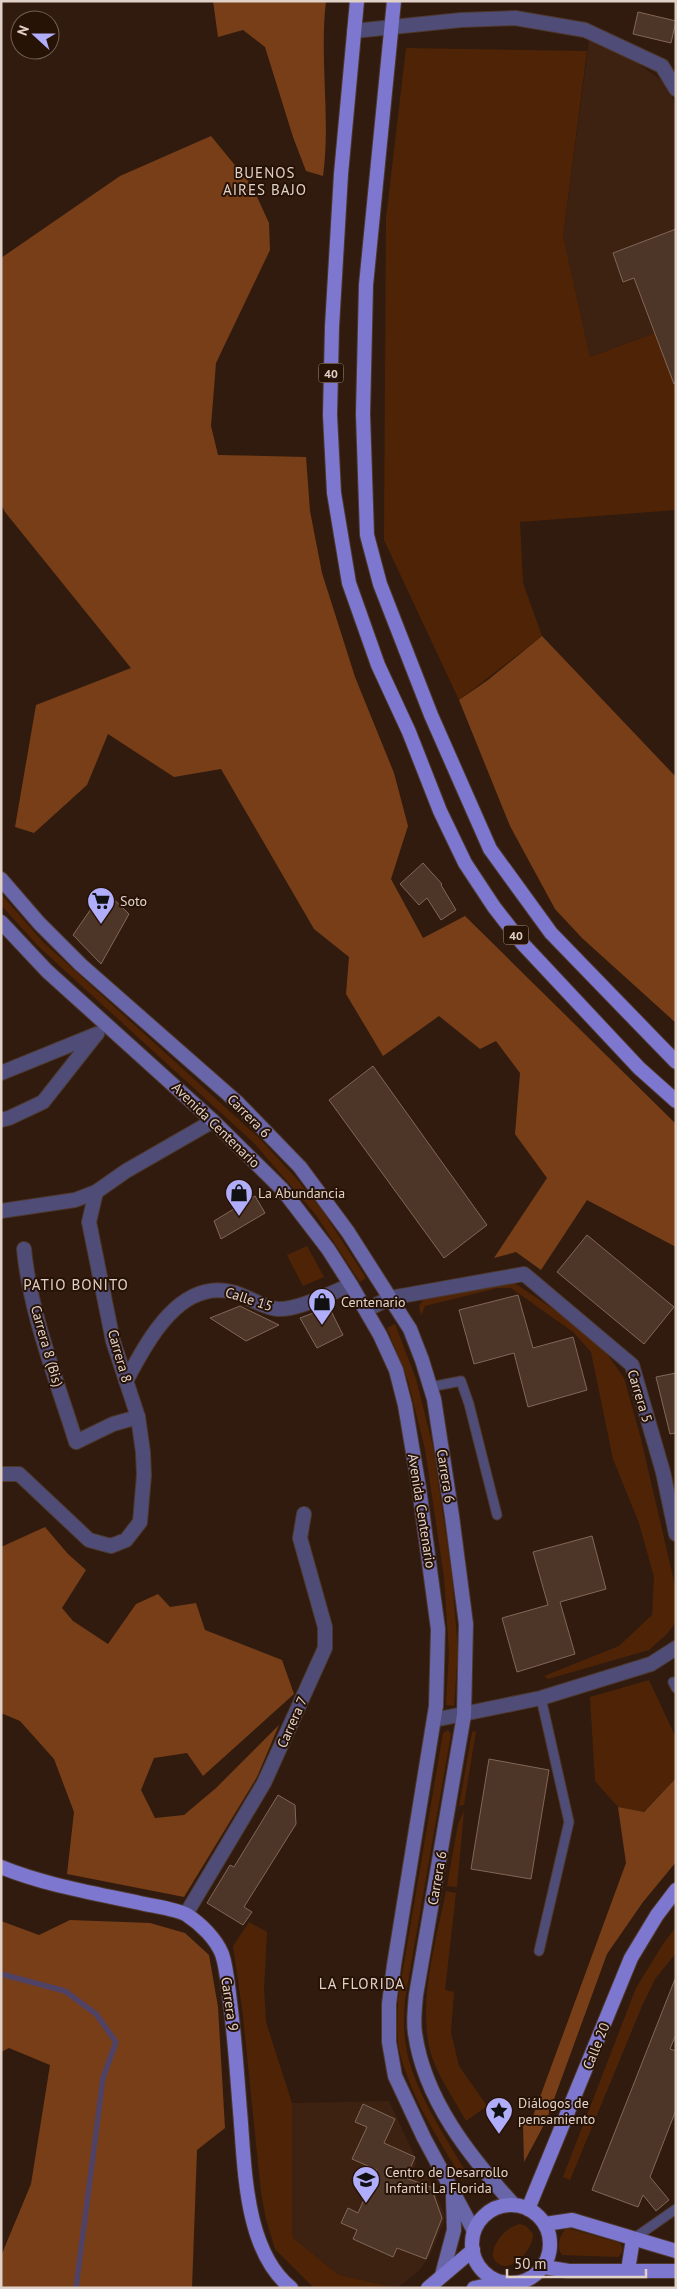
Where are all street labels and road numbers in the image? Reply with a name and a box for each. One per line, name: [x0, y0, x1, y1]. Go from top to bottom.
road number: 40: [318, 363, 344, 382]
road number: 40: [504, 926, 528, 944]
street label: Avenida Centenario: [168, 1078, 264, 1172]
street label: Carrera 6: [223, 1090, 275, 1142]
street label: Calle 15: [223, 1283, 275, 1315]
street label: Carrera 8 (Bis): [27, 1303, 67, 1389]
street label: Carrera 8: [104, 1327, 136, 1385]
street label: Carrera 5: [623, 1367, 657, 1425]
street label: Carrera 6: [433, 1448, 459, 1504]
street label: Avenida Centenario: [404, 1452, 440, 1570]
street label: Carrera 7: [273, 1693, 311, 1751]
street label: Carrera 6: [423, 1850, 451, 1906]
street label: Carrera 9: [217, 1976, 243, 2032]
street label: Calle 20: [578, 2020, 614, 2072]

